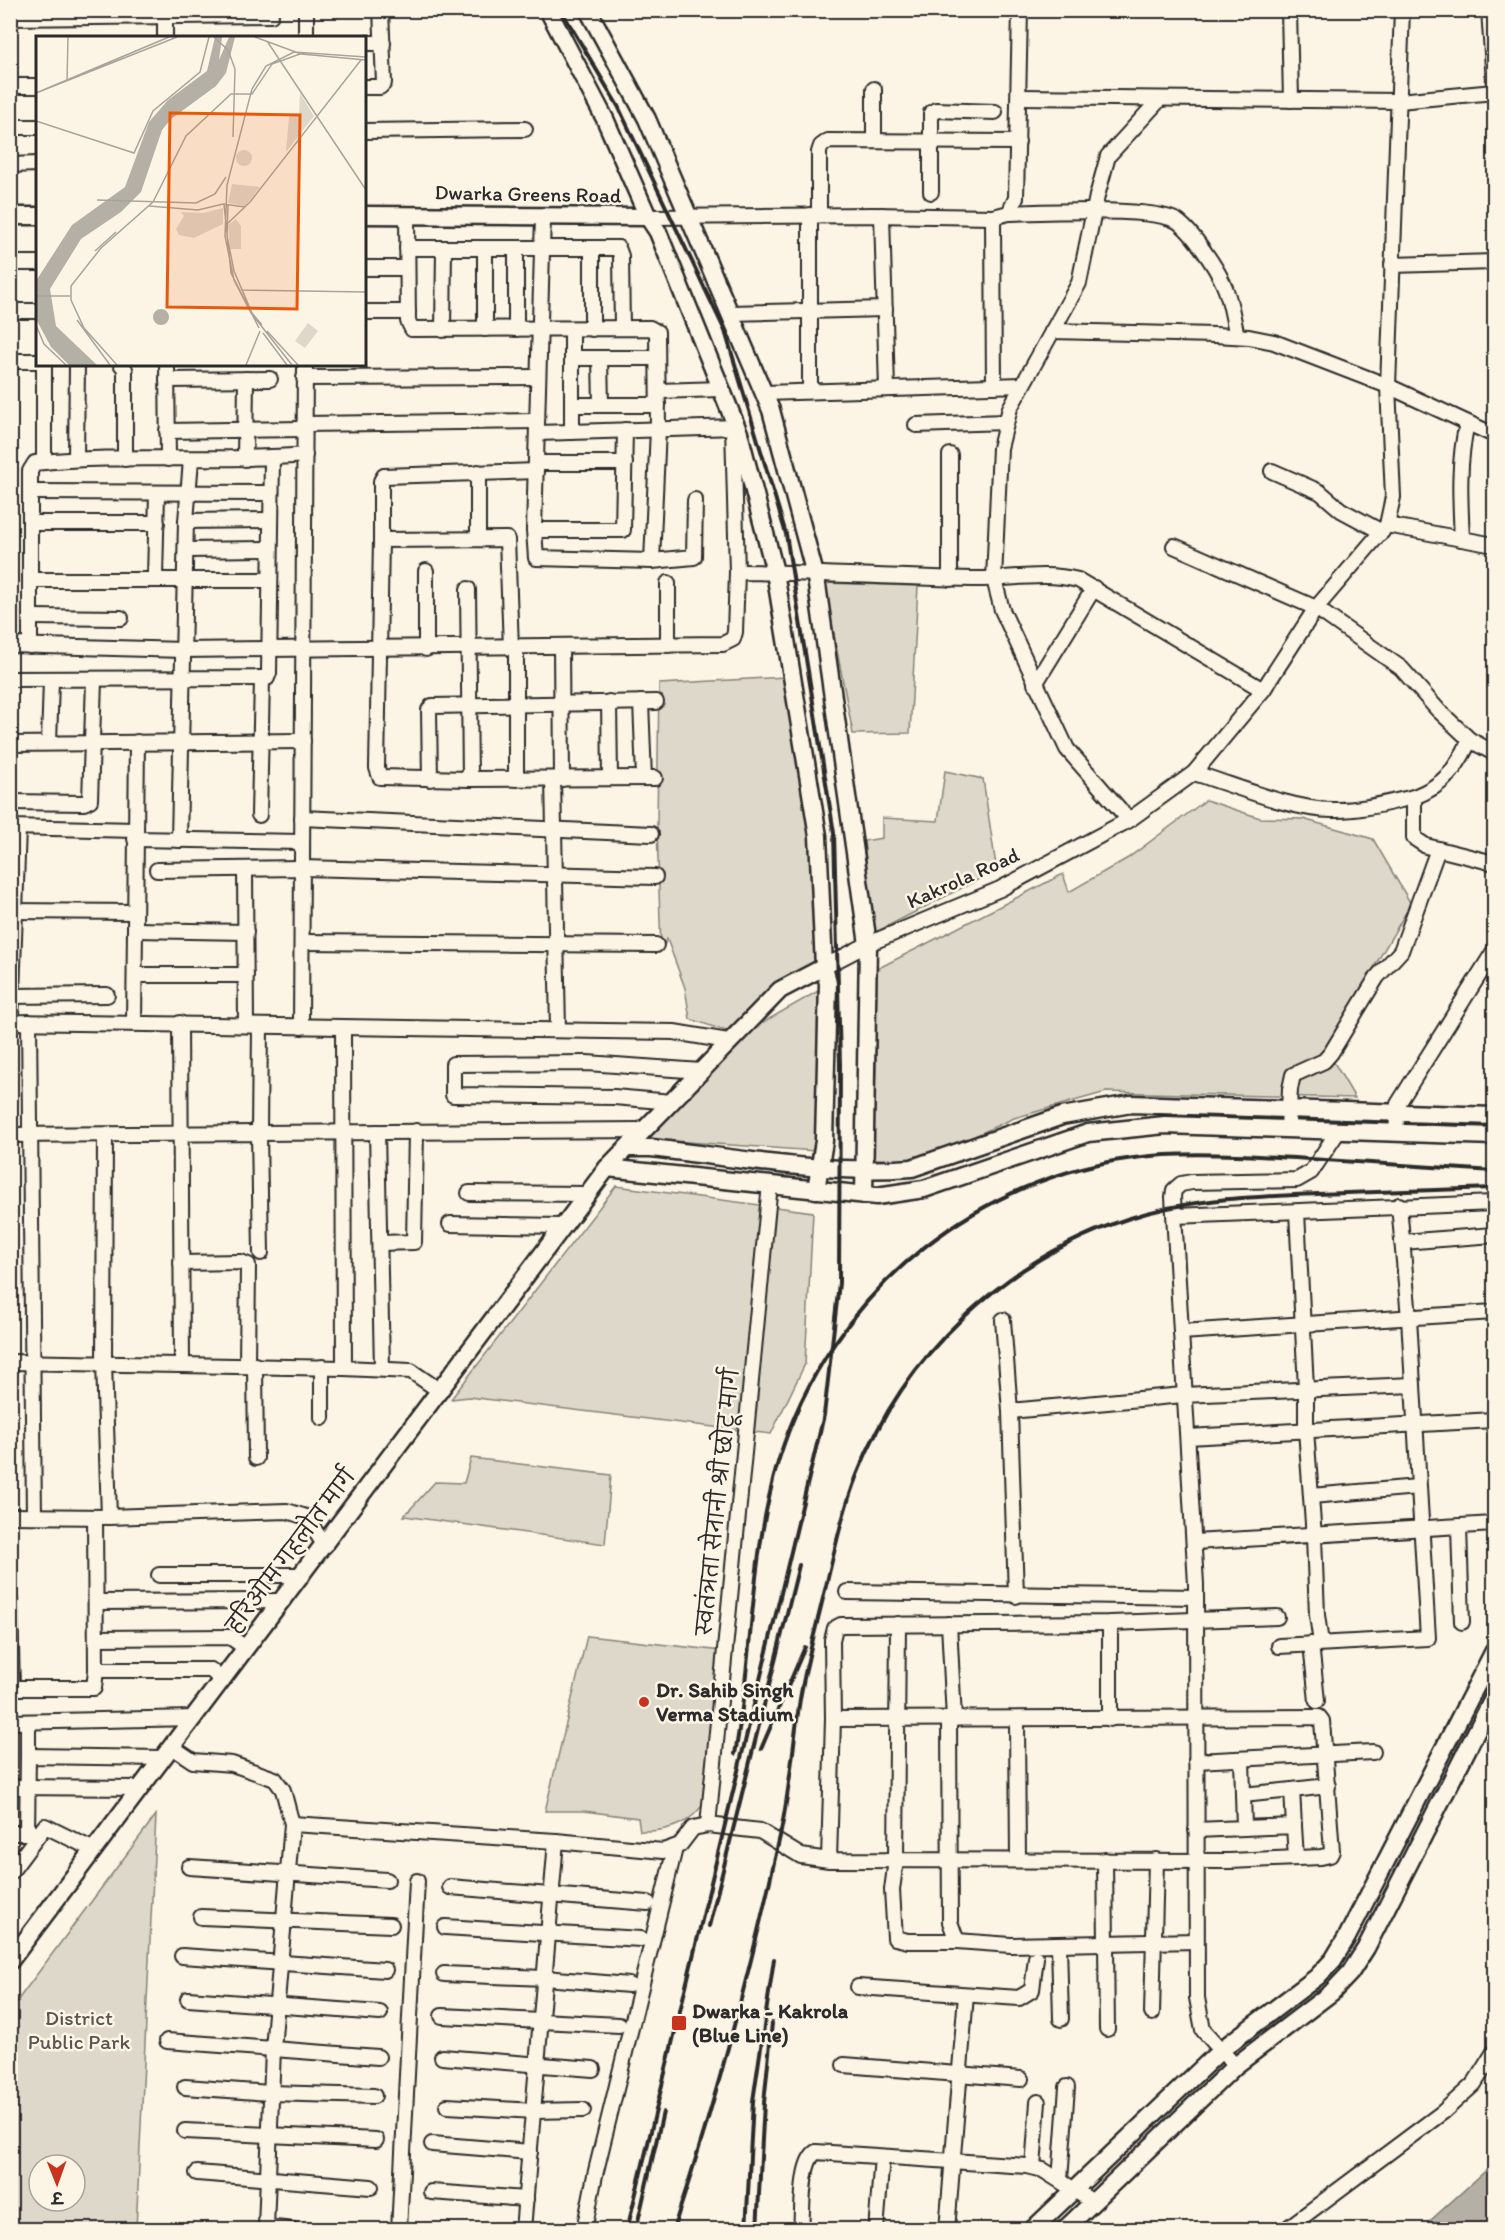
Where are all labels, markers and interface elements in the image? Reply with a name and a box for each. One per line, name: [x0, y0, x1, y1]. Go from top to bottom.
inset map: [36, 36, 366, 366]
street label: Dwarka Greens Road: [434, 179, 622, 208]
street label: Kakrola Road: [903, 841, 1023, 913]
street label: स्वतंत्रता सेनानी श्री छोटू मार्ग: [688, 1366, 748, 1638]
street label: हरिओम गहलोत मार्ग: [218, 1461, 362, 1639]
place label: Dr. Sahib Singh Verma Stadium: [656, 1677, 795, 1726]
marker: Dr. Sahib Singh Verma Stadium: [637, 1695, 651, 1709]
place label: Dwarka - Kakrola (Blue Line): [692, 1998, 849, 2048]
park label: District Public Park: [28, 2005, 130, 2054]
marker: Dwarka - Kakrola (Blue Line): [670, 2014, 688, 2032]
north arrow: [27, 2153, 87, 2213]
text: उ: [50, 2188, 65, 2207]

